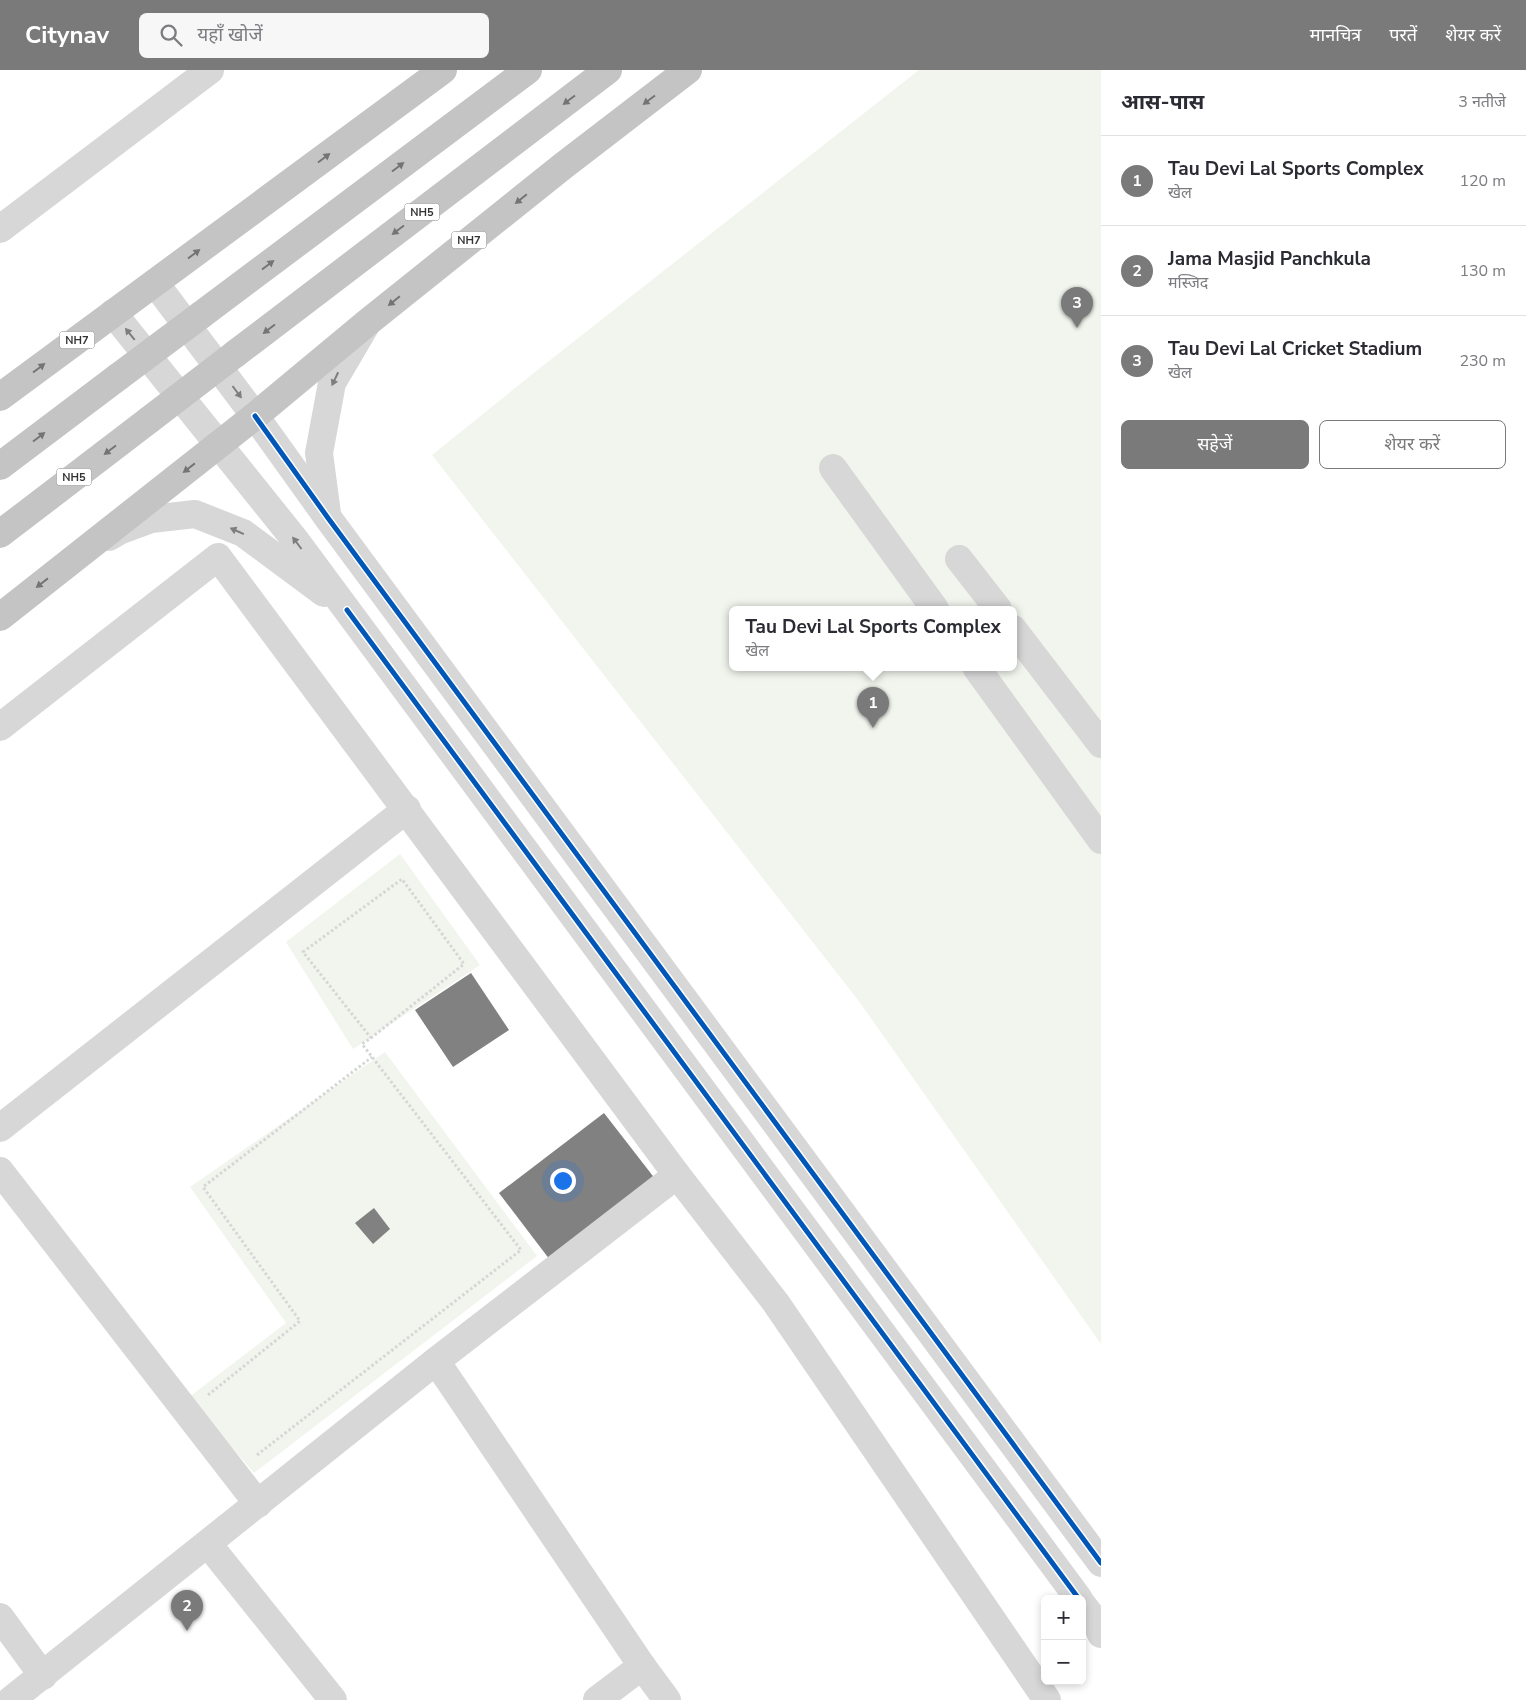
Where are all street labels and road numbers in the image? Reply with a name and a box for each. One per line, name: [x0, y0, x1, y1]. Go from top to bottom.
road number: NH5: [404, 204, 440, 220]
road number: NH7: [452, 232, 486, 248]
road number: NH7: [60, 332, 94, 348]
road number: NH5: [56, 468, 92, 486]

